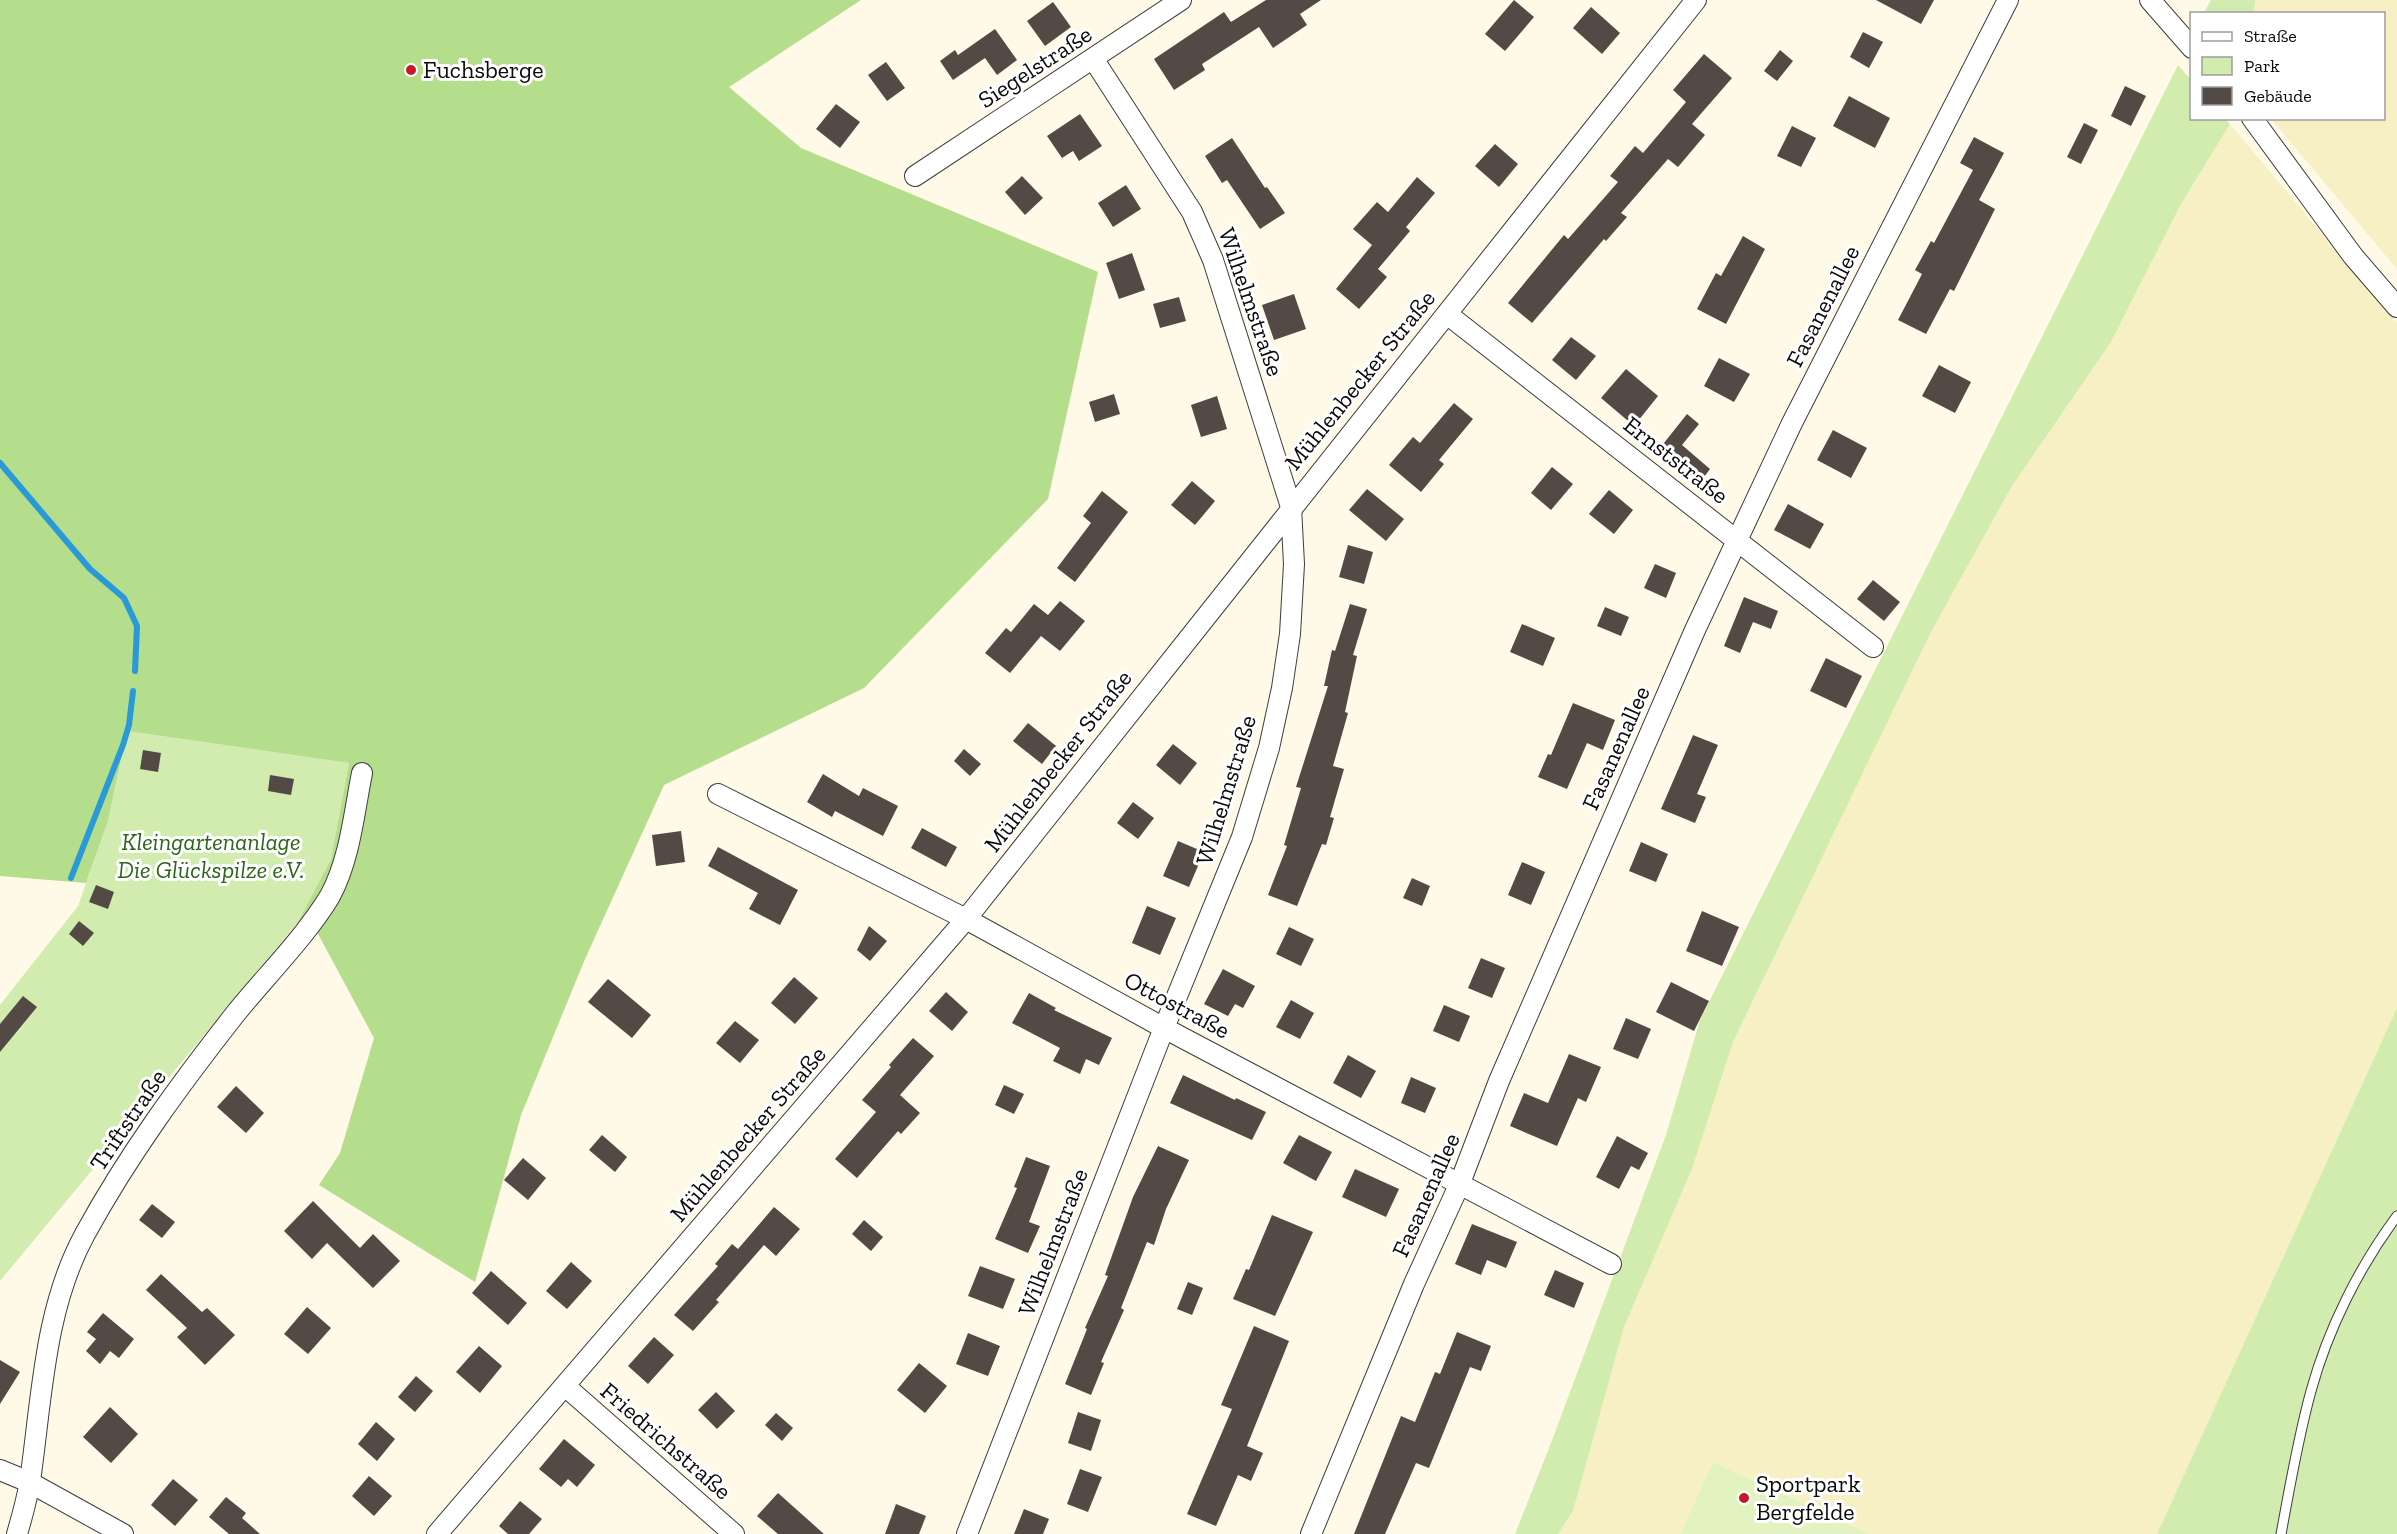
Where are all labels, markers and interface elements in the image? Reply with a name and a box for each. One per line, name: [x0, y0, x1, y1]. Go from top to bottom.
legend: [2190, 12, 2385, 120]
street label: Siegelstraße: [972, 19, 1097, 114]
text: Straße: [2244, 25, 2297, 47]
place label: Fuchsberge: [423, 55, 544, 84]
text: Park: [2244, 55, 2280, 77]
marker: Fuchsberge: [404, 63, 418, 77]
text: Gebäude: [2244, 85, 2312, 107]
street label: Wilhelmstraße: [1213, 224, 1290, 380]
street label: Fasanenallee: [1780, 240, 1866, 371]
street label: Mühlenbecker Straße: [1278, 284, 1441, 475]
street label: Ernststraße: [1618, 410, 1735, 510]
street label: Mühlenbecker Straße: [978, 664, 1138, 857]
street label: Fasanenallee: [1575, 681, 1656, 814]
street label: Wilhelmstraße: [1189, 712, 1262, 868]
park label: Kleingartenanlage Die Glückspilze e.V.: [118, 827, 304, 884]
street label: Ottostraße: [1119, 965, 1235, 1045]
street label: Mühlenbecker Straße: [664, 1040, 832, 1227]
street label: Triftstraße: [83, 1064, 172, 1176]
street label: Fasanenallee: [1385, 1128, 1466, 1261]
street label: Wilhelmstraße: [1011, 1164, 1094, 1319]
street label: Friedrichstraße: [595, 1376, 738, 1505]
place label: Sportpark Bergfelde: [1756, 1469, 1861, 1526]
marker: Sportpark Bergfelde: [1737, 1491, 1751, 1505]

